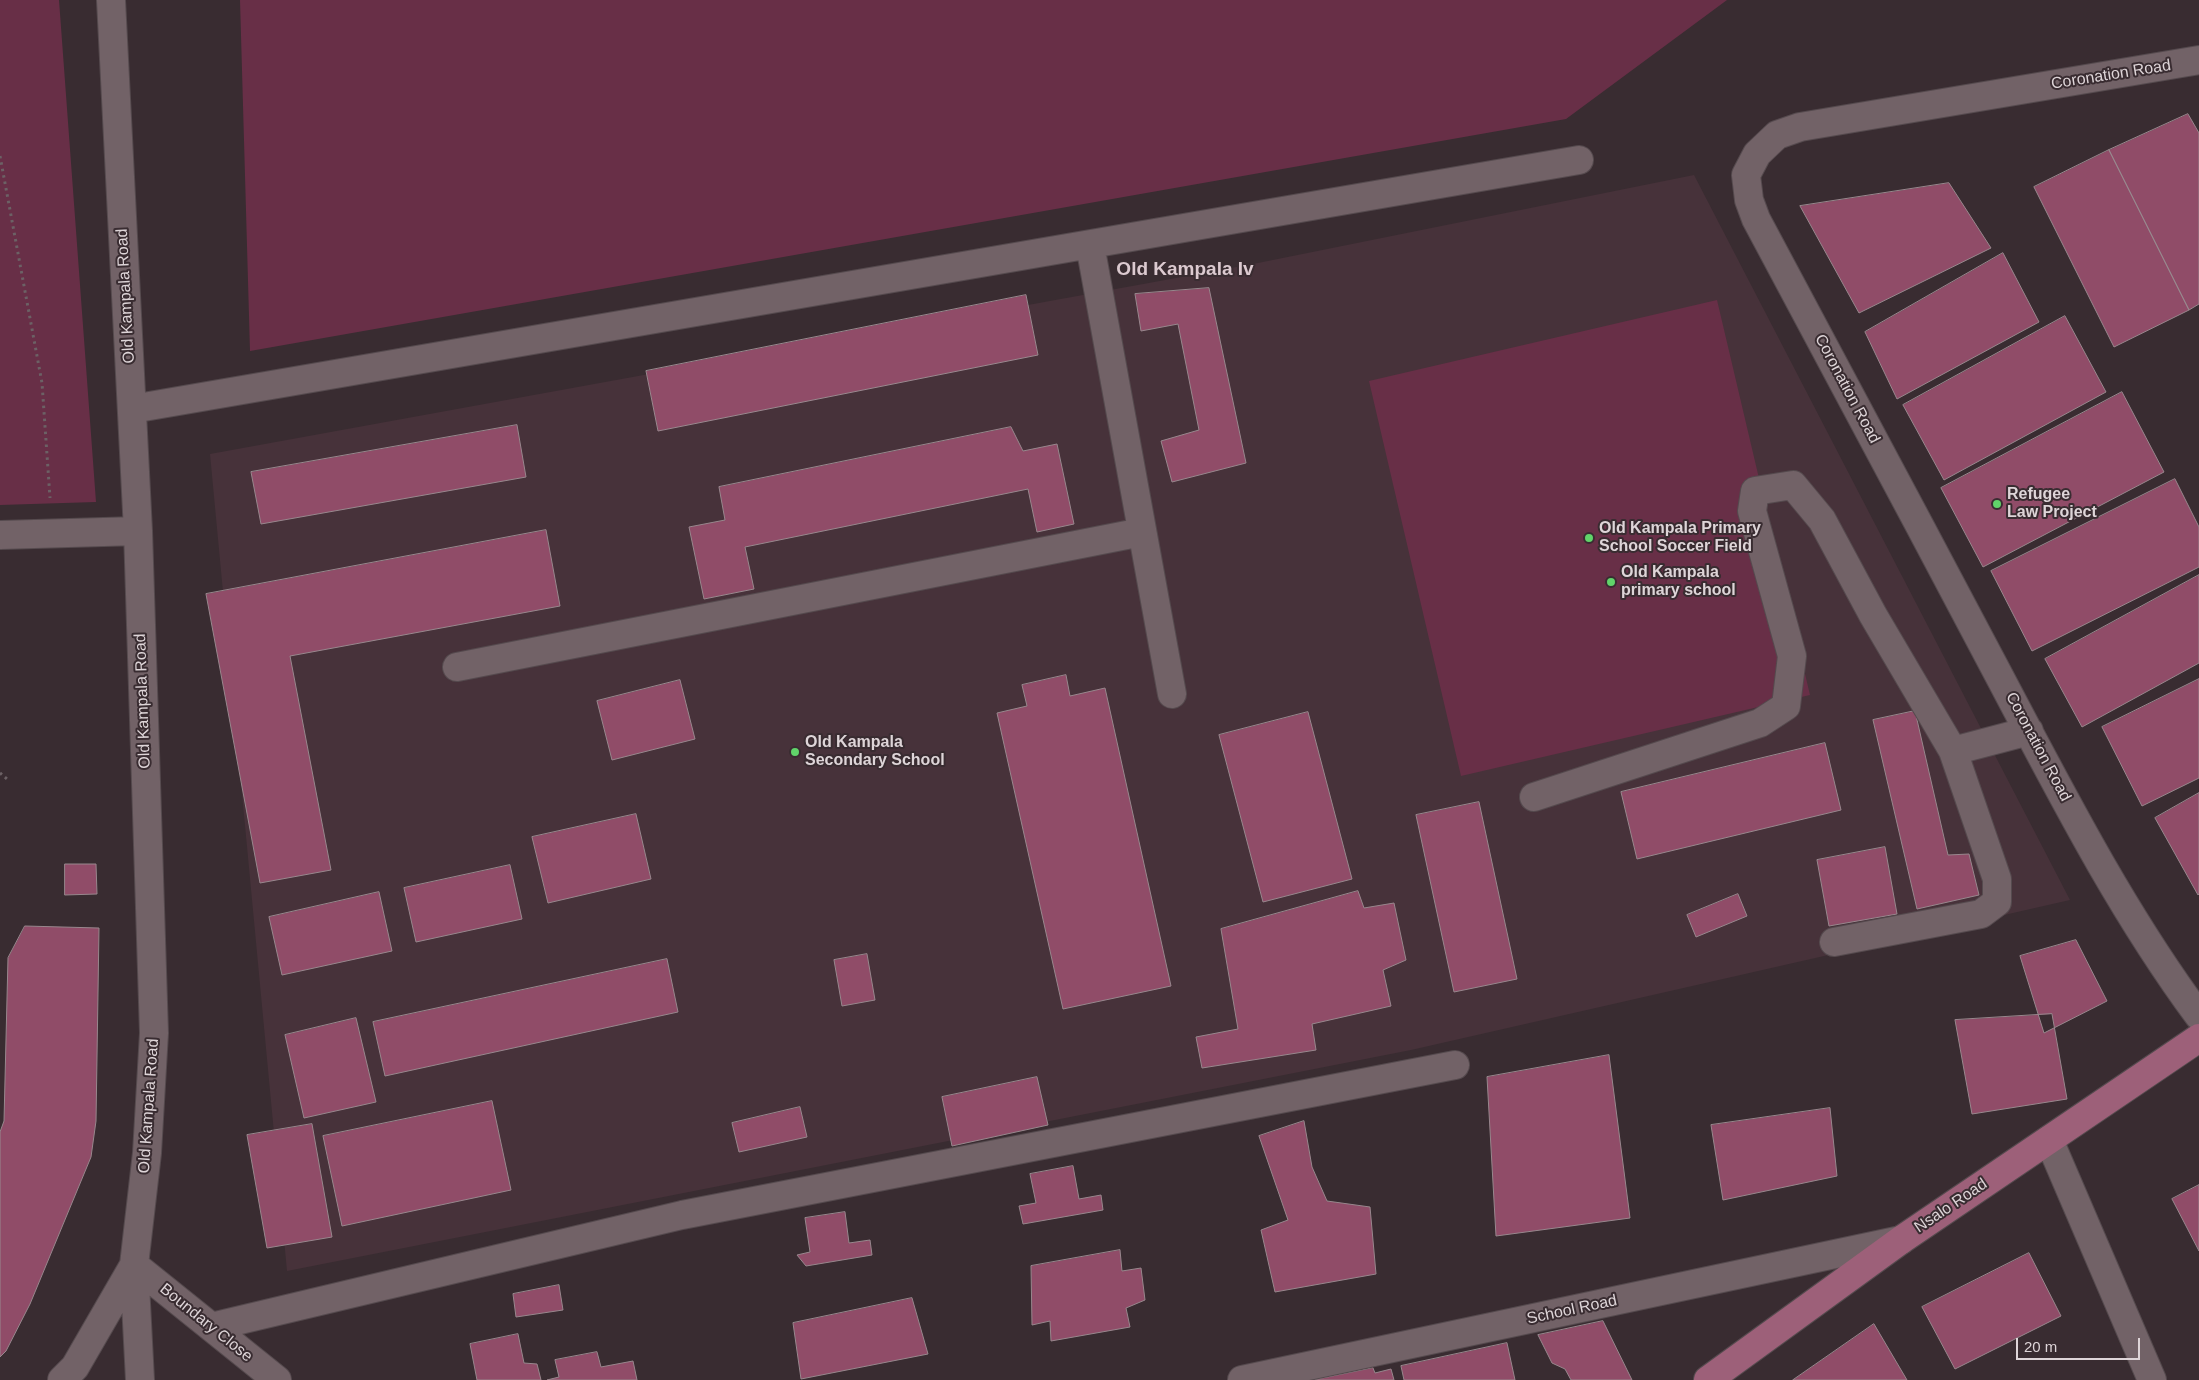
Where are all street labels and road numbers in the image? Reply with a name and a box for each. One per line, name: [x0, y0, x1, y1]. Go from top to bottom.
street label: Coronation Road: [2050, 56, 2172, 94]
street label: Old Kampala Road: [113, 228, 139, 364]
street label: Coronation Road: [1810, 331, 1884, 447]
street label: Old Kampala Road: [131, 633, 155, 769]
street label: Coronation Road: [2001, 689, 2075, 805]
street label: Old Kampala Road: [135, 1038, 163, 1174]
street label: Nsalo Road: [1911, 1175, 1991, 1237]
street label: Boundary Close: [156, 1280, 256, 1366]
street label: School Road: [1525, 1291, 1619, 1329]

